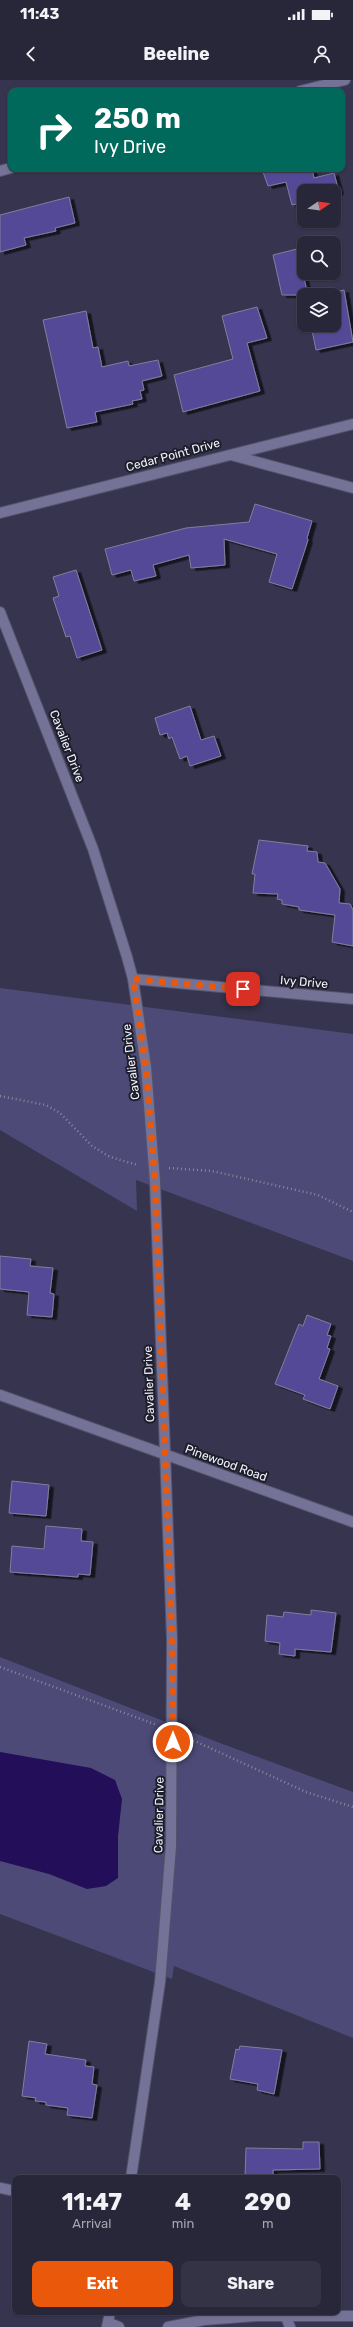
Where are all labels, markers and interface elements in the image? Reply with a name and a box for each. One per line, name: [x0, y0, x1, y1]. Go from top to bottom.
text: 11:43: [20, 5, 59, 23]
icon: back: [20, 43, 42, 65]
text: Beeline: [143, 43, 210, 65]
icon: person: [311, 43, 333, 65]
text: 250 m: [94, 102, 181, 135]
icon: right: [28, 104, 80, 156]
text: Ivy Drive: [94, 136, 166, 158]
north arrow: [297, 184, 341, 228]
map controls: [297, 184, 341, 332]
button: search: [297, 236, 341, 280]
button: layers: [297, 288, 341, 332]
street label: Cedar Point Drive: [124, 436, 222, 474]
street label: Cavalier Drive: [47, 708, 87, 784]
pin: [226, 972, 260, 1006]
street label: Ivy Drive: [279, 973, 329, 991]
icon: arrive: [232, 978, 254, 1000]
street label: Cavalier Drive: [119, 1023, 143, 1101]
street label: Cavalier Drive: [141, 1345, 157, 1422]
street label: Pinewood Road: [183, 1442, 269, 1484]
position arrow: [152, 1721, 194, 1763]
street label: Cavalier Drive: [151, 1777, 167, 1853]
text: 11:47: [62, 2188, 122, 2216]
text: 4: [175, 2188, 191, 2216]
text: 290: [244, 2188, 291, 2216]
text: Arrival: [72, 2216, 111, 2231]
text: min: [172, 2216, 194, 2231]
text: m: [262, 2216, 273, 2231]
button: Exit: [32, 2261, 173, 2307]
button: Share: [181, 2261, 321, 2307]

